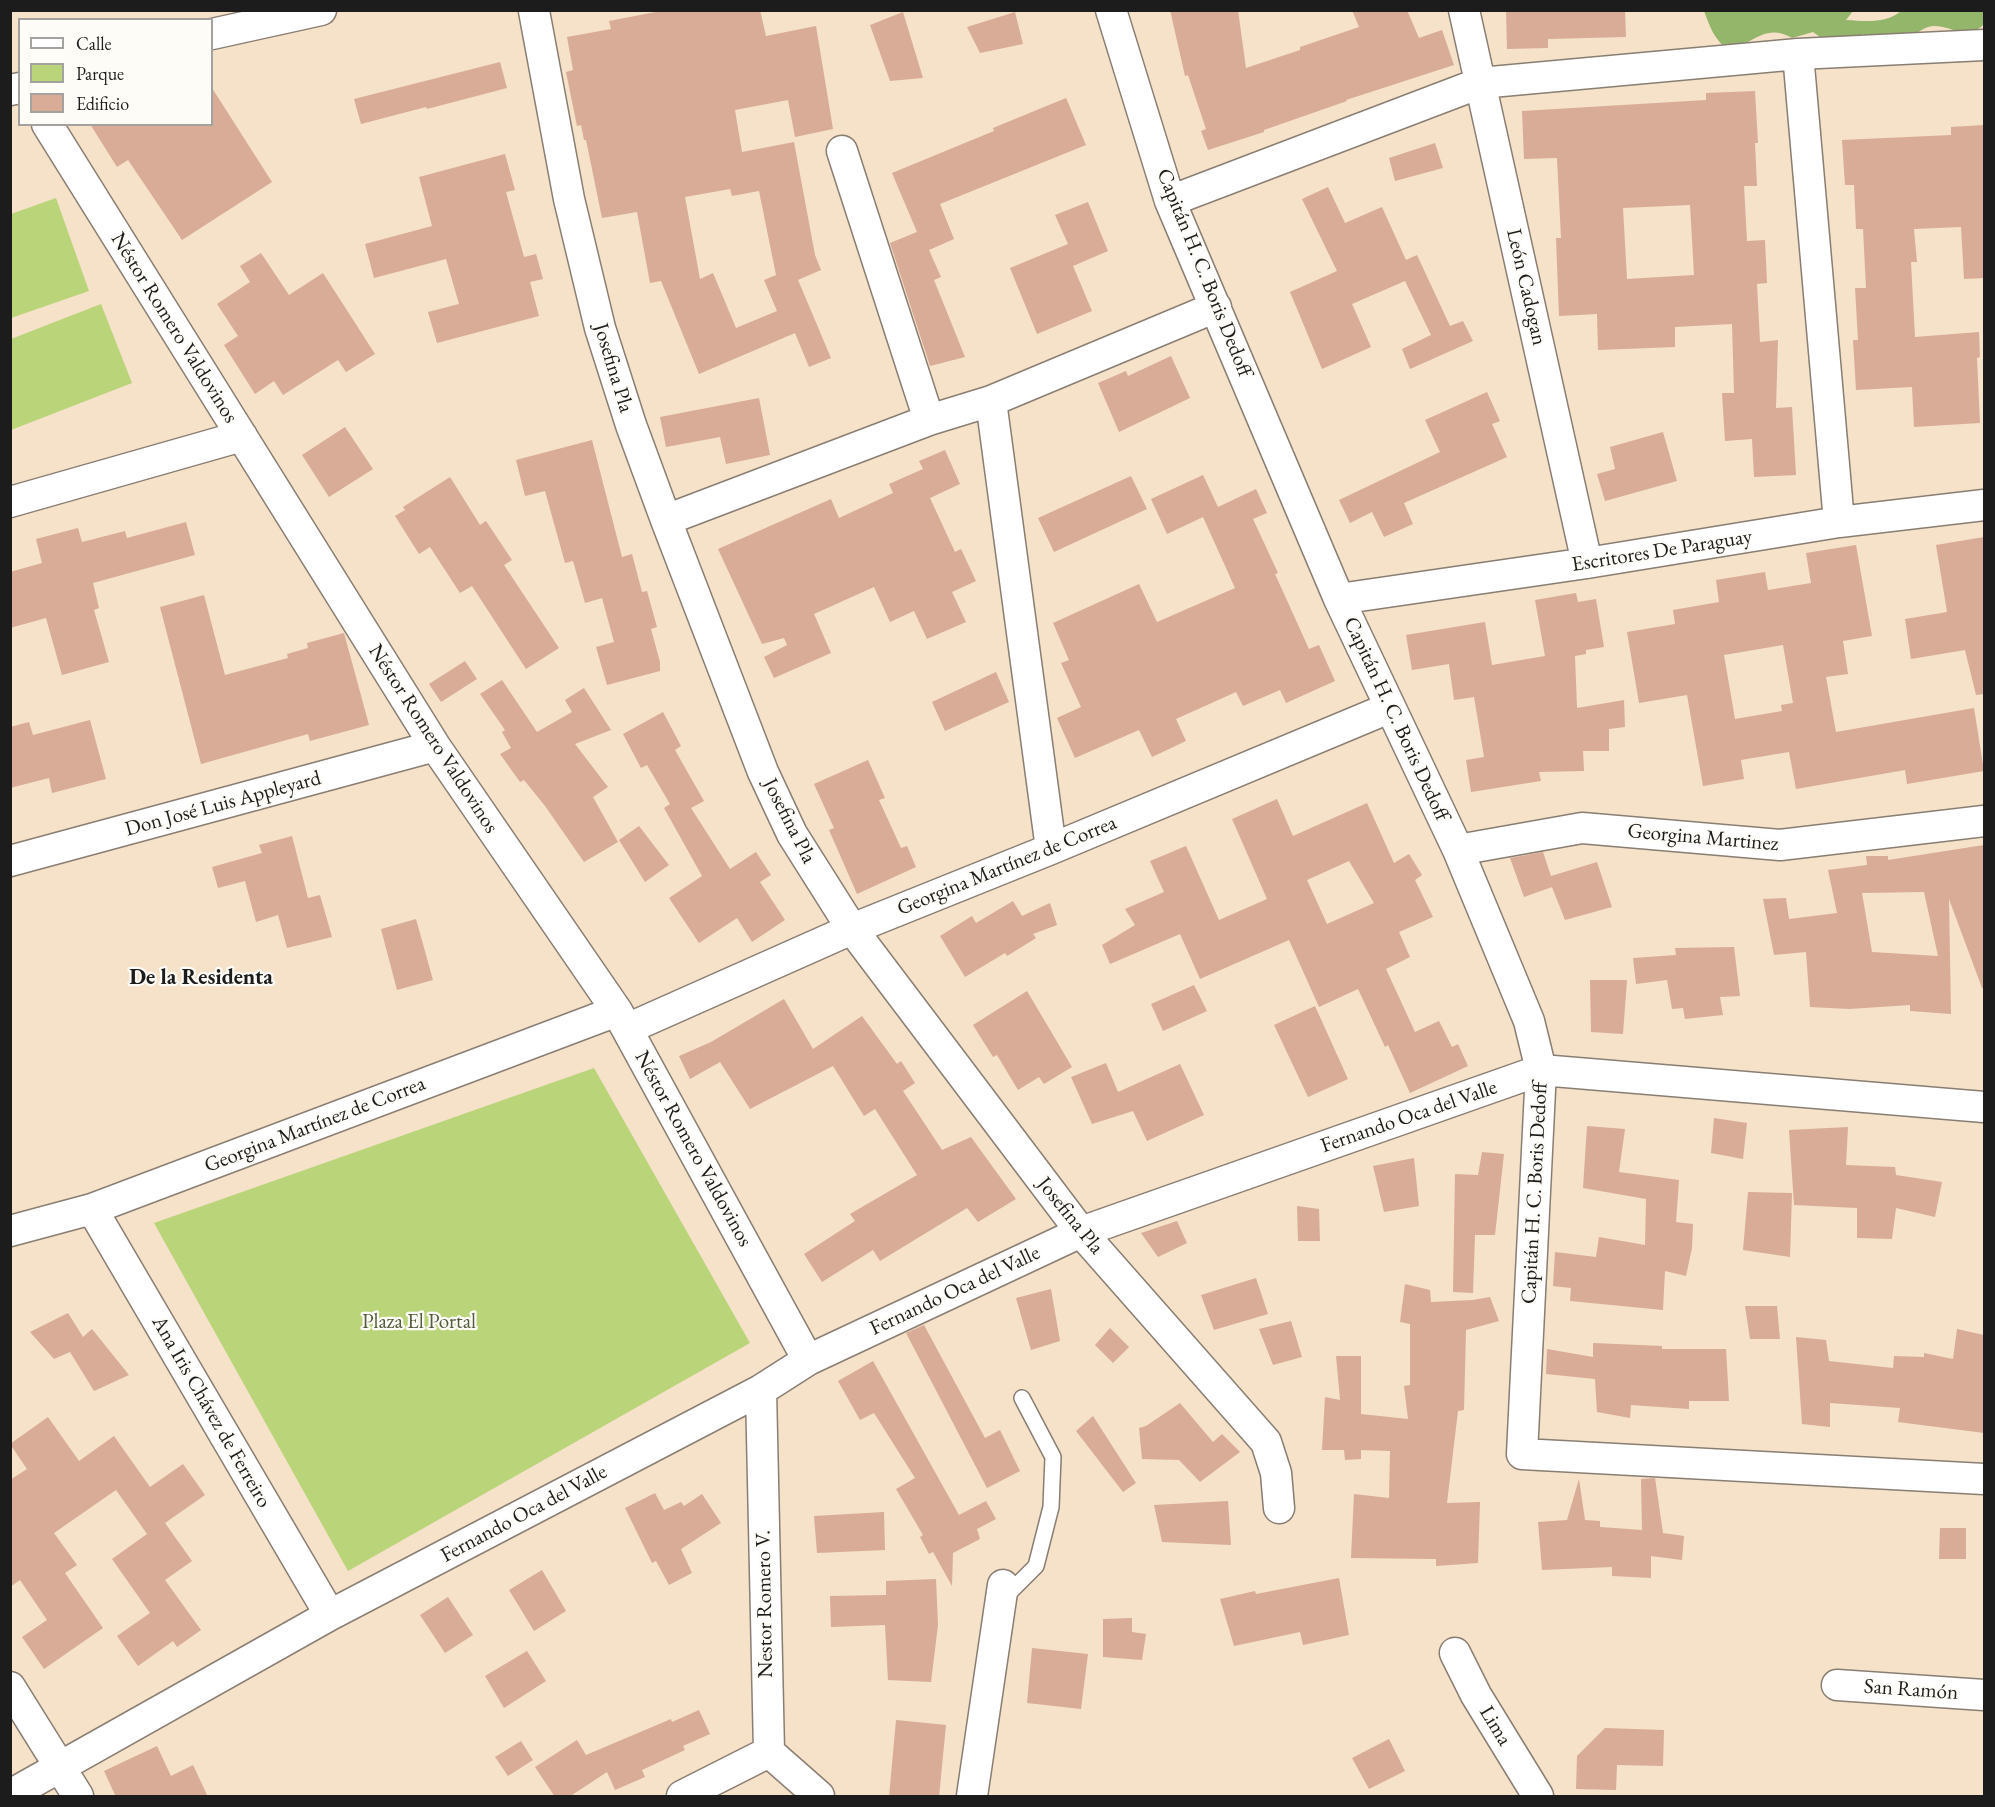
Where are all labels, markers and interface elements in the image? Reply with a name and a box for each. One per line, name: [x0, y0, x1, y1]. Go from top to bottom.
legend: [18, 18, 213, 126]
text: Calle: [76, 32, 112, 55]
text: Parque: [76, 62, 124, 85]
text: Edificio: [76, 92, 129, 115]
street label: Capitán H. C. Boris Dedoff: [1151, 165, 1257, 381]
street label: León Cadogan: [1500, 226, 1552, 348]
street label: Néstor Romero Valdovinos: [105, 228, 243, 428]
street label: Josefina Pla: [587, 320, 639, 416]
street label: Escritores De Paraguay: [1570, 524, 1754, 578]
street label: Capitán H. C. Boris Dedoff: [1338, 613, 1454, 825]
street label: Néstor Romero Valdovinos: [363, 640, 503, 838]
street label: Don José Luis Appleyard: [122, 766, 324, 842]
street label: Josefina Pla: [757, 774, 821, 868]
street label: Georgina Martínez de Correa: [894, 810, 1120, 922]
street label: Georgina Martinez: [1626, 819, 1780, 857]
district label: De la Residenta: [129, 965, 273, 991]
street label: Néstor Romero Valdovinos: [629, 1047, 757, 1251]
street label: Georgina Martínez de Correa: [201, 1071, 429, 1179]
street label: Fernando Oca del Valle: [1318, 1075, 1500, 1159]
street label: Capitán H. C. Boris Dedoff: [1517, 1081, 1553, 1305]
street label: Josefina Pla: [1031, 1172, 1109, 1260]
street label: Fernando Oca del Valle: [866, 1241, 1044, 1341]
park label: Plaza El Portal: [362, 1309, 476, 1335]
street label: Ana Iris Chávez de Ferreiro: [146, 1312, 276, 1512]
street label: Fernando Oca del Valle: [437, 1460, 611, 1568]
street label: Nestor Romero V.: [751, 1530, 779, 1678]
street label: San Ramón: [1863, 1674, 1959, 1706]
street label: Lima: [1473, 1701, 1517, 1751]

